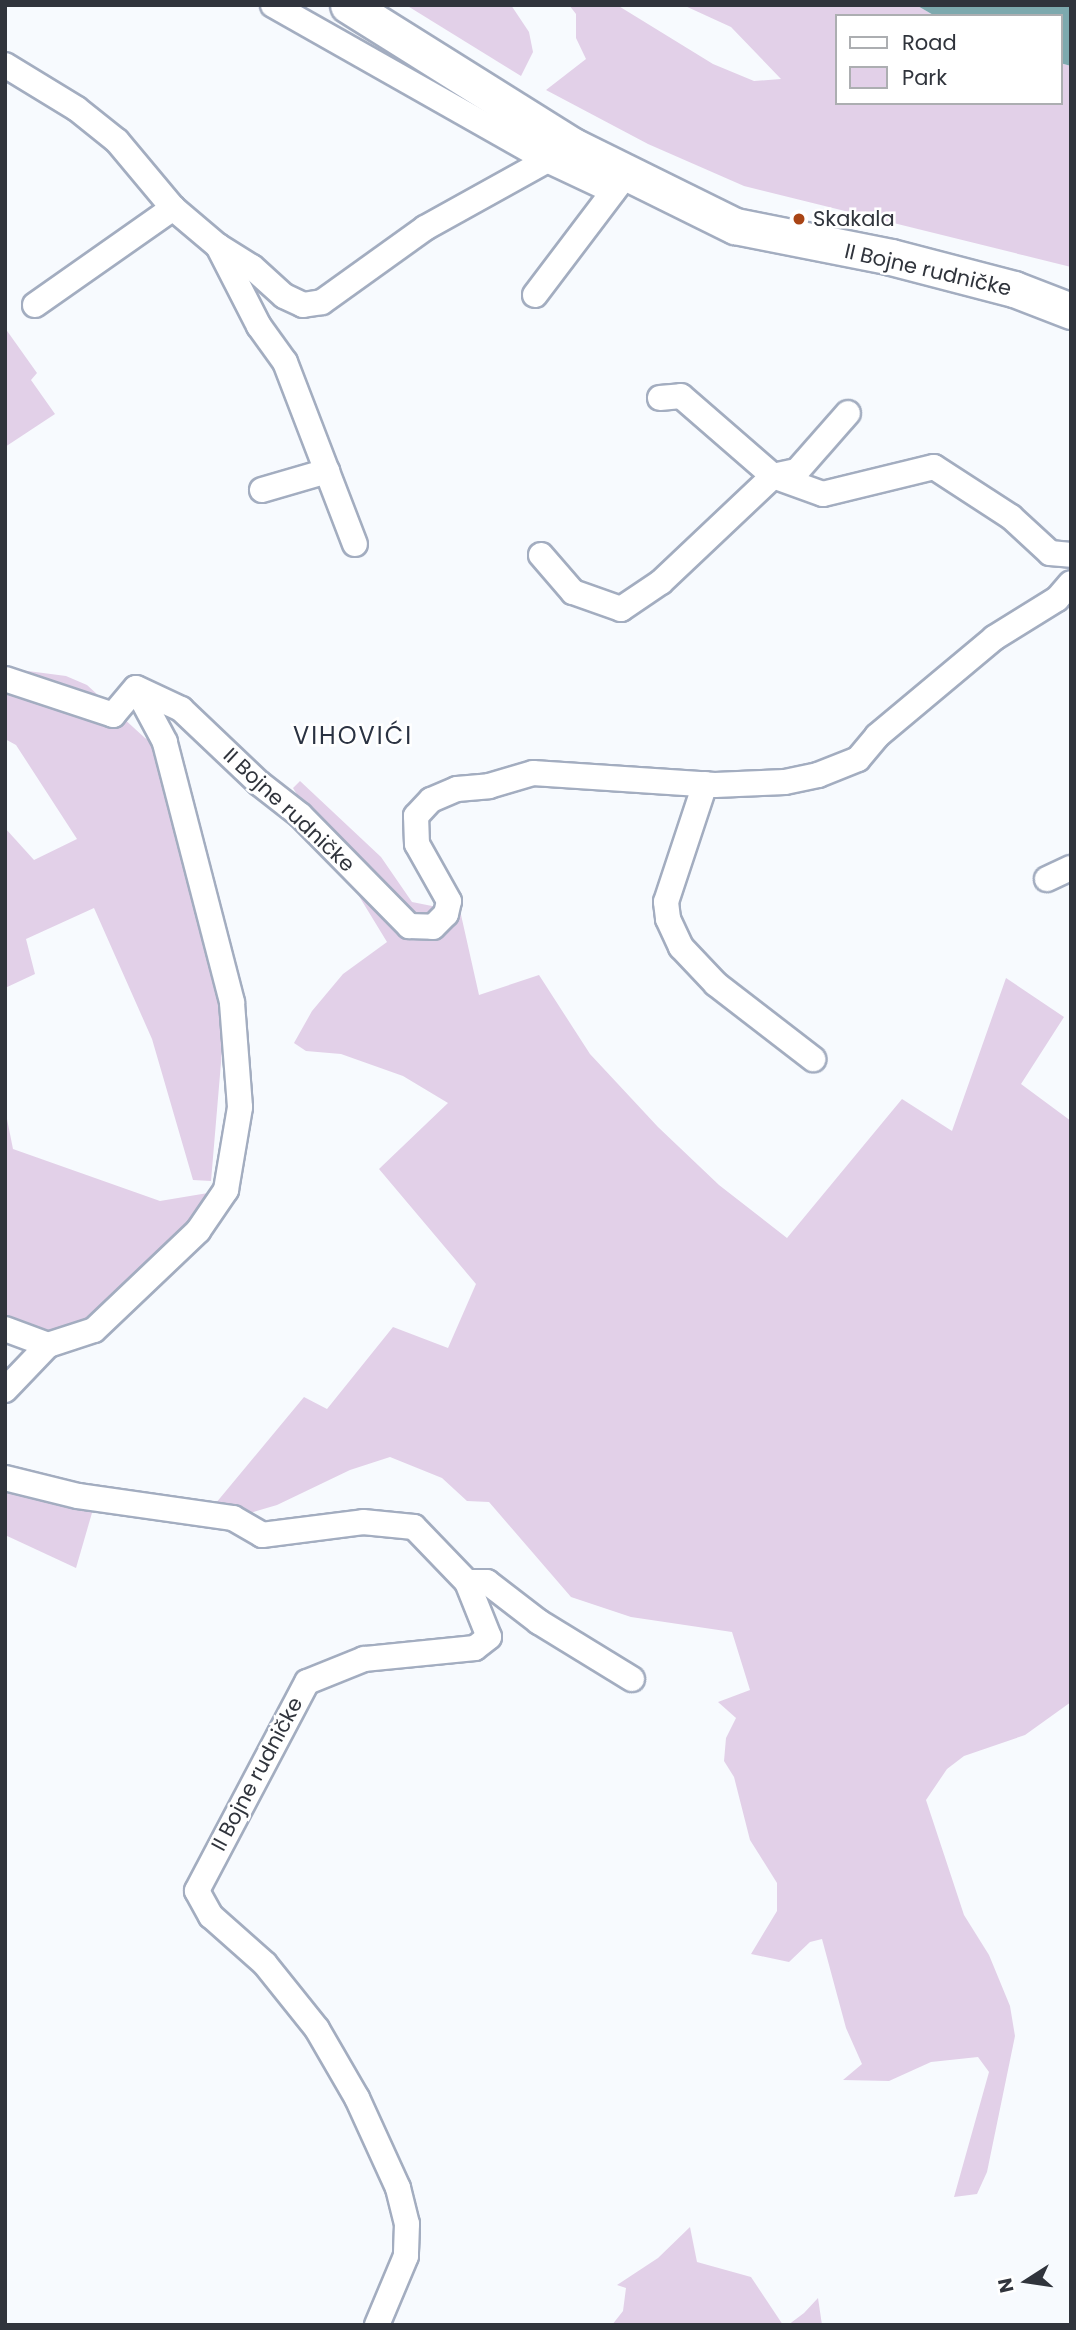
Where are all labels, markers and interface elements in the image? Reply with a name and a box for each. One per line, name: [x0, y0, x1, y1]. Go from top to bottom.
legend: [834, 14, 1062, 105]
text: Road: [902, 28, 957, 57]
text: Park: [902, 63, 947, 92]
place label: Skakala: [813, 206, 895, 232]
marker: Skakala: [791, 211, 807, 227]
street label: II Bojne rudničke: [842, 239, 1014, 301]
district label: VIHOVIĆI: [294, 722, 412, 750]
street label: II Bojne rudničke: [218, 743, 360, 877]
street label: II Bojne rudničke: [206, 1693, 308, 1855]
north arrow: [992, 2246, 1062, 2316]
text: N: [991, 2276, 1021, 2295]

